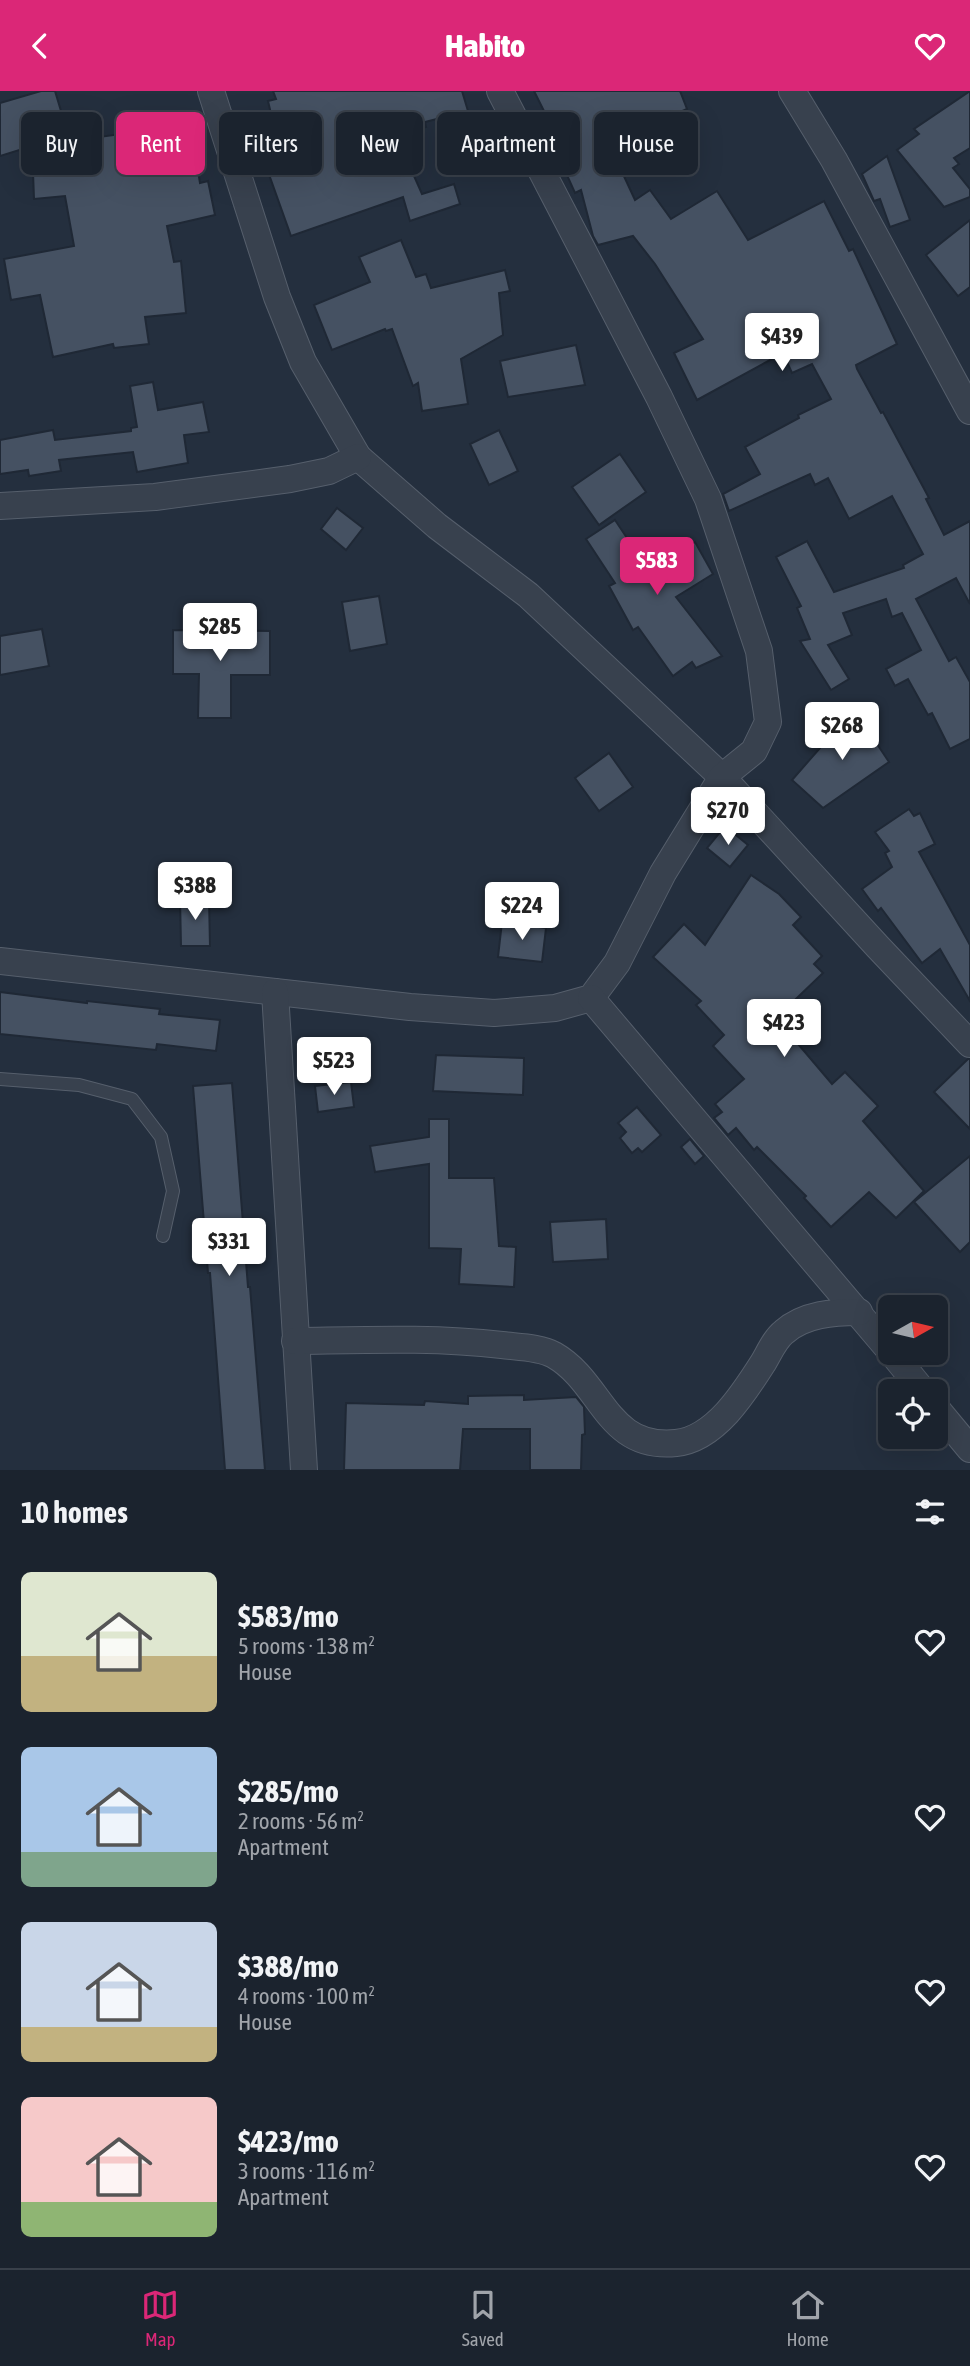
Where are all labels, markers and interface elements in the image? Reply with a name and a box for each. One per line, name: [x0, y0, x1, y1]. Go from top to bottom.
icon: back: [21, 27, 59, 65]
text: Habito: [445, 27, 525, 64]
icon: heart: [911, 27, 949, 65]
chip: Buy: [21, 112, 102, 175]
chip: Rent: [116, 112, 205, 175]
chip: Filters: [219, 112, 322, 175]
chip: New: [336, 112, 423, 175]
chip: Apartment: [437, 112, 580, 175]
chip: House: [594, 112, 698, 175]
pin: $439: [741, 313, 823, 373]
text: $439: [761, 323, 803, 349]
pin: $583: [616, 538, 698, 597]
text: $583: [636, 547, 678, 573]
pin: $285: [179, 603, 261, 663]
text: $285: [199, 613, 241, 639]
pin: $268: [801, 703, 883, 762]
text: $268: [821, 712, 863, 738]
pin: $270: [687, 787, 769, 847]
text: $270: [707, 797, 749, 823]
pin: $388: [154, 863, 236, 922]
text: $388: [174, 872, 216, 898]
pin: $224: [481, 883, 563, 942]
text: $224: [501, 892, 543, 918]
pin: $423: [743, 999, 825, 1059]
text: $423: [763, 1009, 805, 1035]
pin: $523: [293, 1037, 375, 1097]
text: $523: [313, 1047, 355, 1073]
pin: $331: [188, 1219, 270, 1278]
text: $331: [208, 1228, 250, 1254]
north arrow: [878, 1295, 948, 1365]
map controls: [878, 1295, 948, 1449]
button: locate: [878, 1379, 948, 1449]
icon: filters: [911, 1493, 949, 1531]
text: 10 homes: [21, 1495, 128, 1529]
text: $583/mo: [238, 1599, 339, 1633]
icon: home: [77, 1600, 161, 1684]
icon: heart: [911, 1623, 949, 1661]
text: 5 rooms · 138 m²: [238, 1633, 375, 1659]
text: House: [238, 1659, 292, 1685]
text: $285/mo: [238, 1774, 339, 1808]
icon: home: [77, 1775, 161, 1859]
icon: heart: [911, 1798, 949, 1836]
text: 2 rooms · 56 m²: [238, 1808, 364, 1834]
text: Apartment: [238, 1834, 329, 1860]
text: $388/mo: [238, 1949, 339, 1983]
icon: home: [77, 1950, 161, 2034]
icon: heart: [911, 1973, 949, 2011]
text: 4 rooms · 100 m²: [238, 1983, 375, 2009]
text: House: [238, 2009, 292, 2035]
text: $423/mo: [238, 2124, 339, 2158]
icon: home: [77, 2125, 161, 2209]
icon: heart: [911, 2148, 949, 2186]
text: 3 rooms · 116 m²: [238, 2158, 375, 2184]
text: Apartment: [238, 2184, 329, 2210]
tab: Map: [141, 2286, 179, 2350]
tab: Saved: [462, 2286, 504, 2350]
tab: Home: [786, 2286, 829, 2350]

